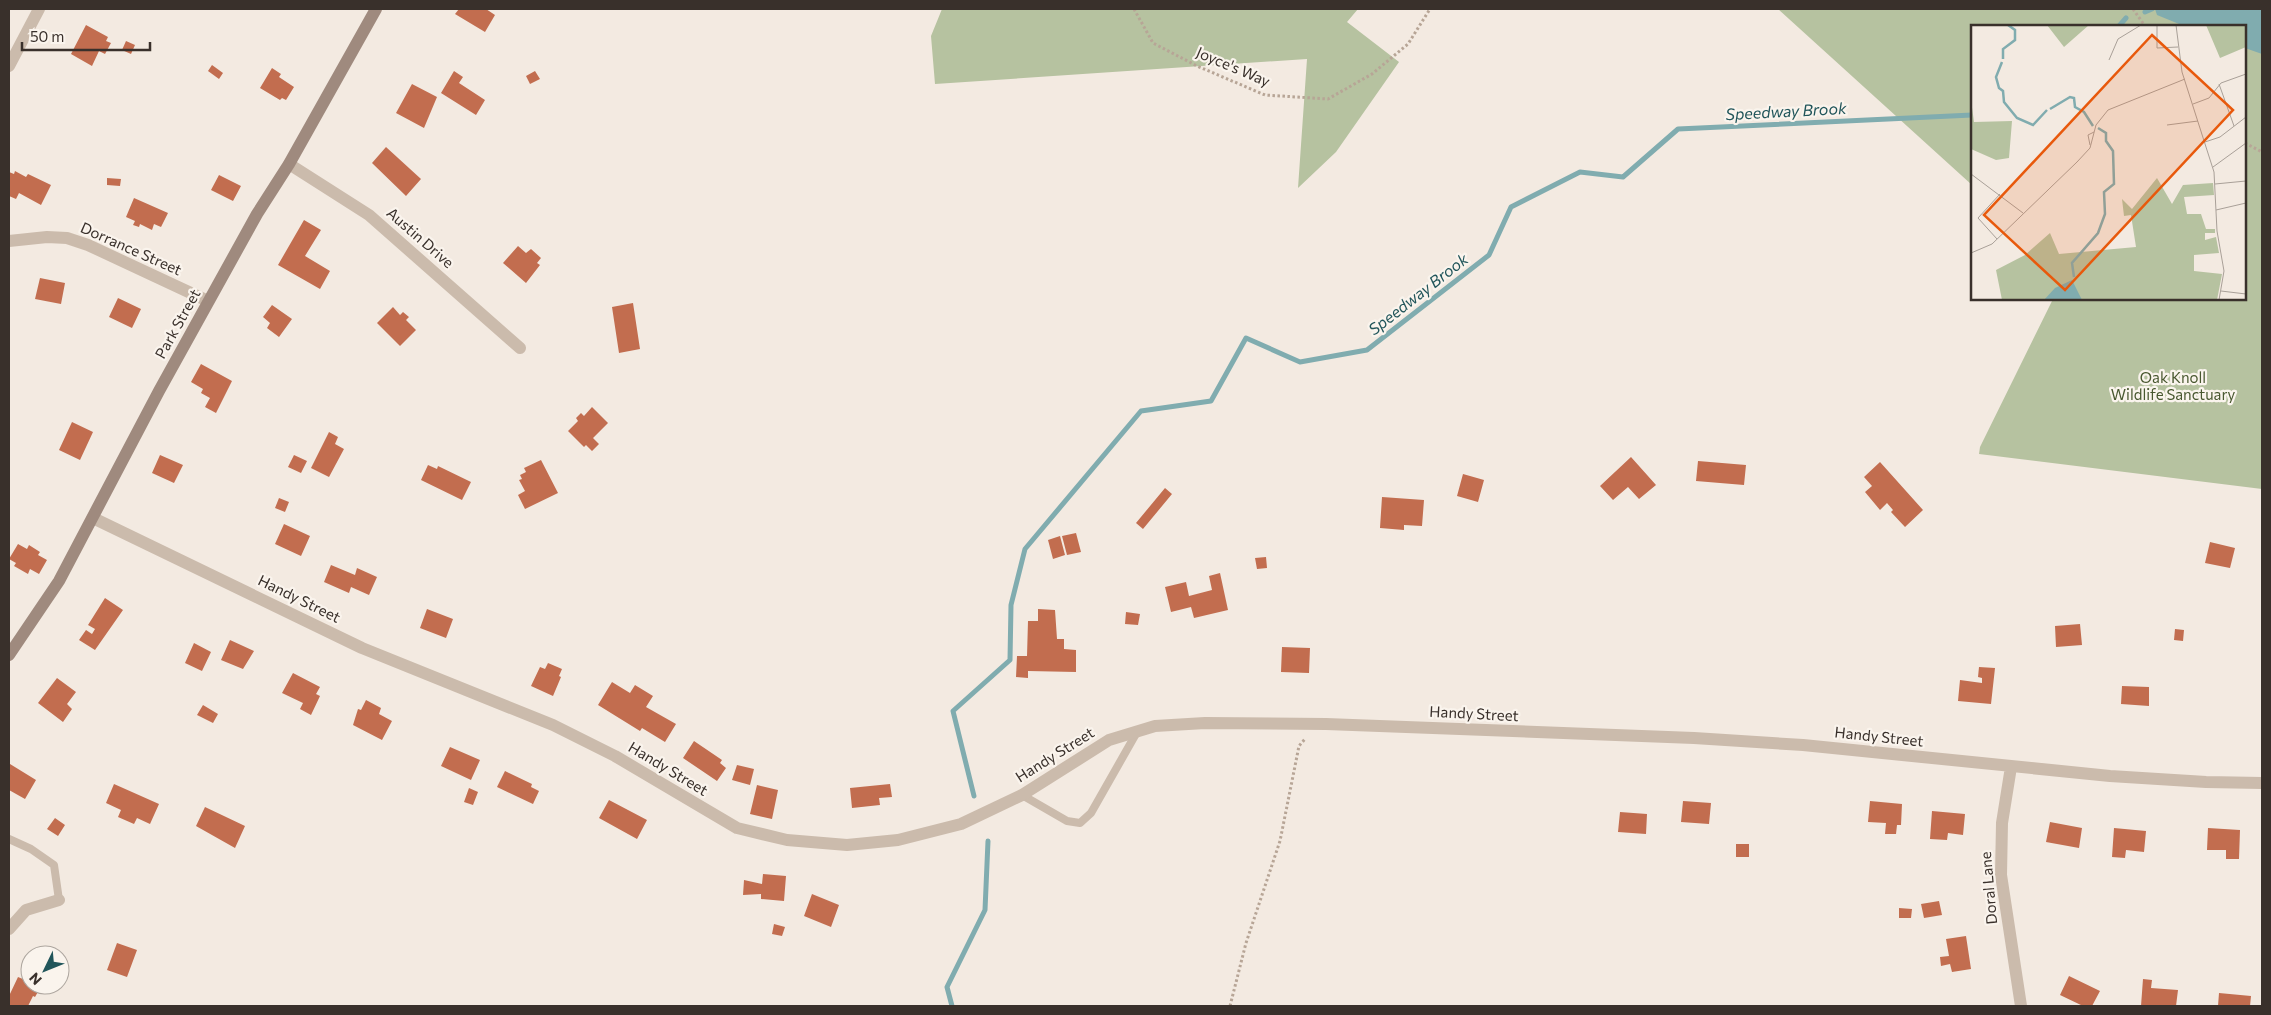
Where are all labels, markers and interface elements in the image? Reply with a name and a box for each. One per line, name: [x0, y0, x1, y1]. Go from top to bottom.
scale bar: [22, 20, 150, 52]
inset map: [1971, 25, 2246, 300]
text: 50 m: [30, 27, 64, 45]
street label: Joyce's Way: [1194, 42, 1273, 90]
water label: Speedway Brook: [1725, 98, 1847, 123]
street label: Austin Drive: [383, 203, 458, 271]
street label: Dorrance Street: [78, 218, 185, 278]
water label: Speedway Brook: [1364, 249, 1472, 338]
street label: Park Street: [151, 286, 204, 361]
park label: Oak Knoll Wildlife Sanctuary: [2111, 368, 2235, 403]
street label: Handy Street: [255, 570, 344, 626]
street label: Handy Street: [1429, 702, 1519, 724]
street label: Handy Street: [1834, 722, 1924, 750]
street label: Handy Street: [1012, 723, 1097, 785]
street label: Handy Street: [626, 737, 711, 799]
street label: Doral Lane: [1976, 851, 2000, 925]
north arrow: [20, 945, 70, 995]
text: N: [25, 970, 45, 989]

